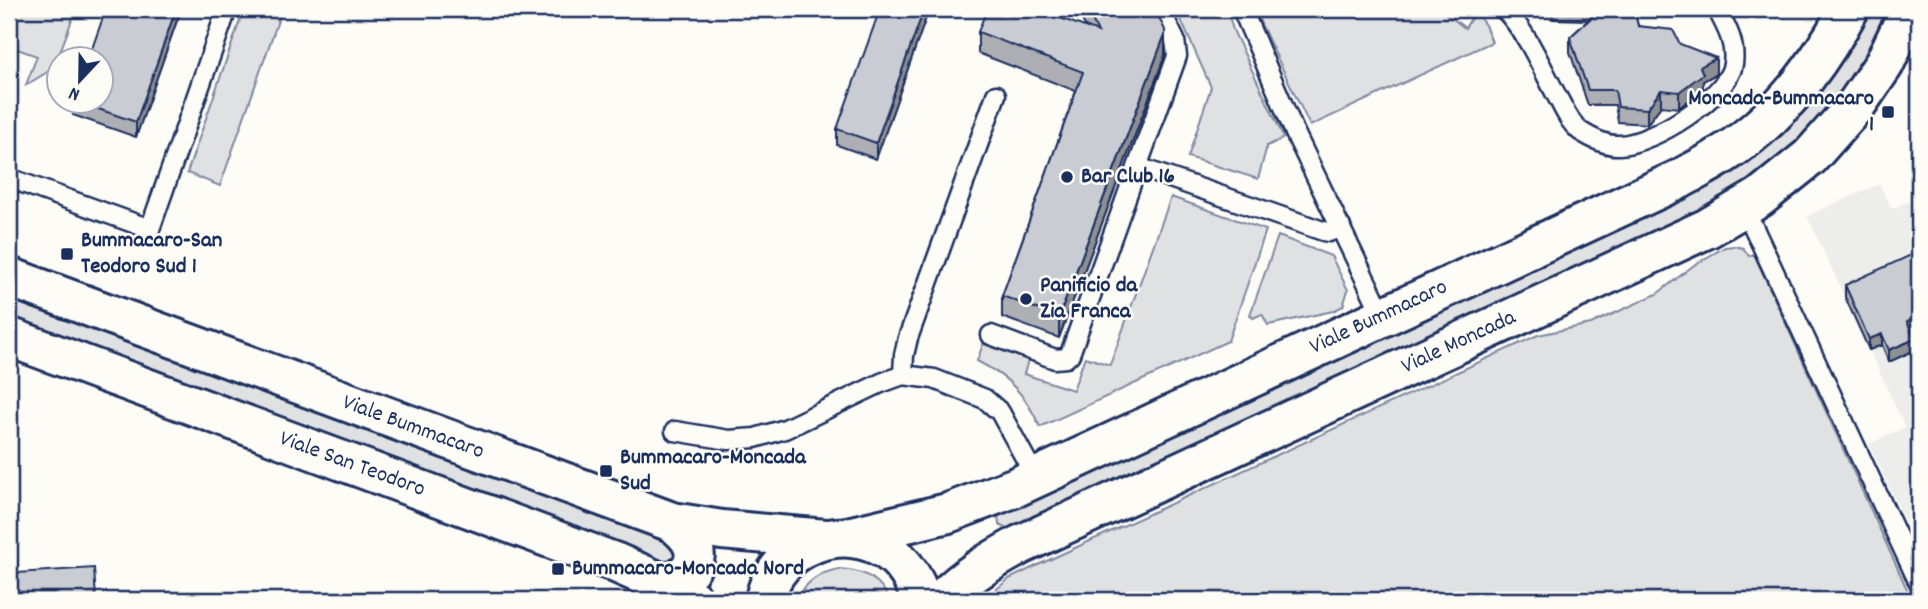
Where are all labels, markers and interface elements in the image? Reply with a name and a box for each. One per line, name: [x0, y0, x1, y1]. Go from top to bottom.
north arrow: [46, 46, 116, 116]
text: N: [66, 78, 84, 107]
place label: Moncada-Bummacaro 1: [1688, 83, 1874, 142]
marker: Moncada-Bummacaro 1: [1880, 104, 1896, 120]
place label: Bar Club 16: [1081, 161, 1175, 194]
marker: Bar Club 16: [1059, 169, 1075, 185]
place label: Bummacaro-San Teodoro Sud 1: [81, 225, 223, 284]
marker: Bummacaro-San Teodoro Sud 1: [59, 246, 75, 262]
place label: Panificio da Zia Franca: [1040, 270, 1138, 329]
street label: Viale Bummacaro: [1305, 272, 1453, 364]
marker: Panificio da Zia Franca: [1018, 291, 1034, 307]
street label: Viale Moncada: [1396, 302, 1523, 384]
street label: Viale Bummacaro: [337, 387, 489, 469]
street label: Viale San Teodoro: [274, 423, 430, 507]
place label: Bummacaro-Moncada Sud: [620, 442, 807, 501]
marker: Bummacaro-Moncada Sud: [598, 463, 614, 479]
place label: Bummacaro-Moncada Nord: [572, 553, 804, 586]
marker: Bummacaro-Moncada Nord: [550, 561, 566, 577]

